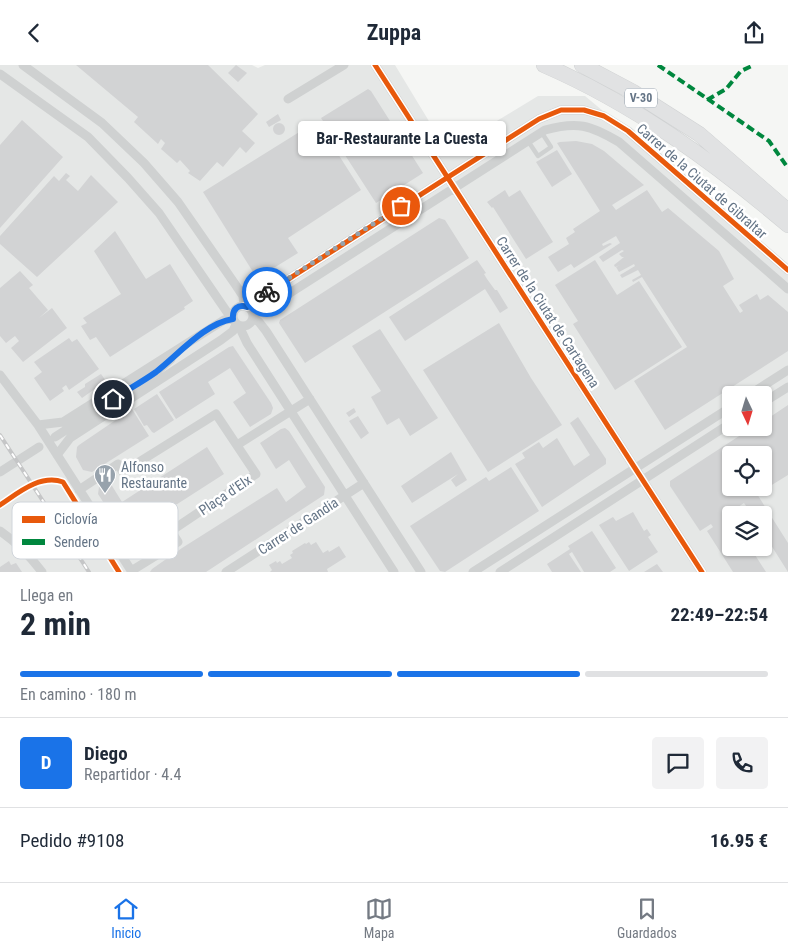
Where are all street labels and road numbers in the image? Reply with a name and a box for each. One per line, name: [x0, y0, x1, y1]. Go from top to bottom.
road number: V-30: [625, 88, 657, 107]
street label: Carrer de la Ciutat de Gibraltar: [634, 120, 770, 242]
street label: Carrer de la Ciutat de Cartagena: [493, 233, 603, 391]
street label: Plaça d'Elx: [196, 472, 254, 518]
street label: Carrer de Gandia: [255, 494, 341, 558]

